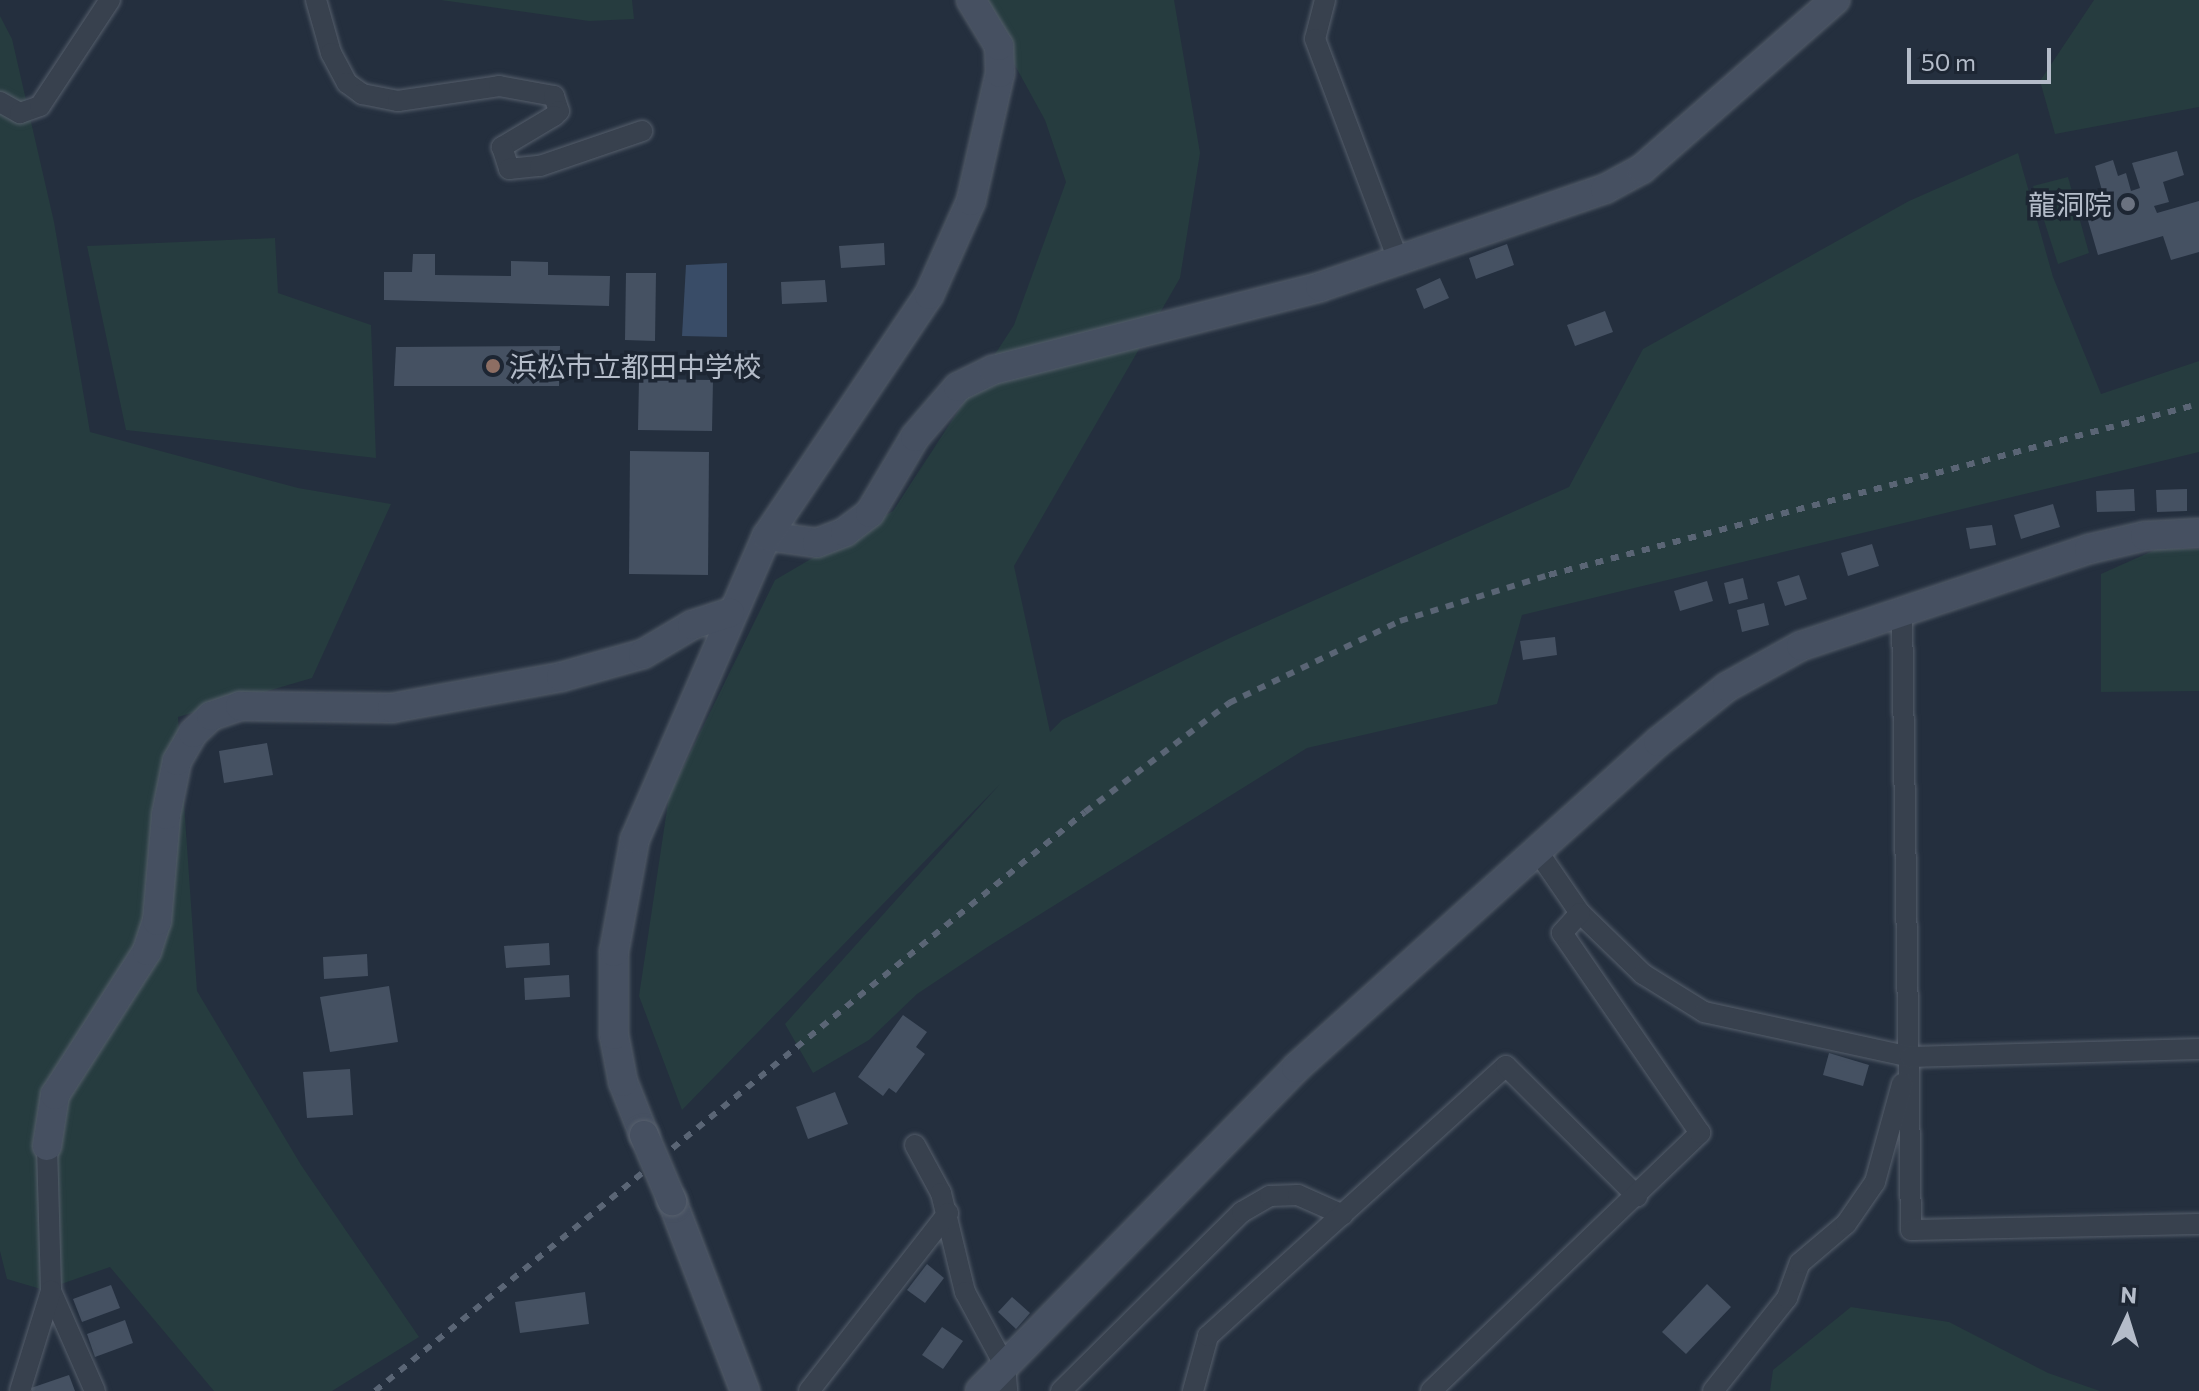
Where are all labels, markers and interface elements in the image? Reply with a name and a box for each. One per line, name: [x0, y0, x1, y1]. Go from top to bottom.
scale bar: [1911, 32, 2055, 82]
text: 50 m: [1921, 47, 1976, 76]
place label: 龍洞院: [2028, 187, 2112, 221]
marker: 龍洞院: [2119, 195, 2137, 213]
place label: 浜松市立都田中学校: [509, 349, 761, 383]
marker: 浜松市立都田中学校: [484, 357, 502, 375]
north arrow: [2087, 1279, 2167, 1359]
text: N: [2120, 1281, 2138, 1309]

